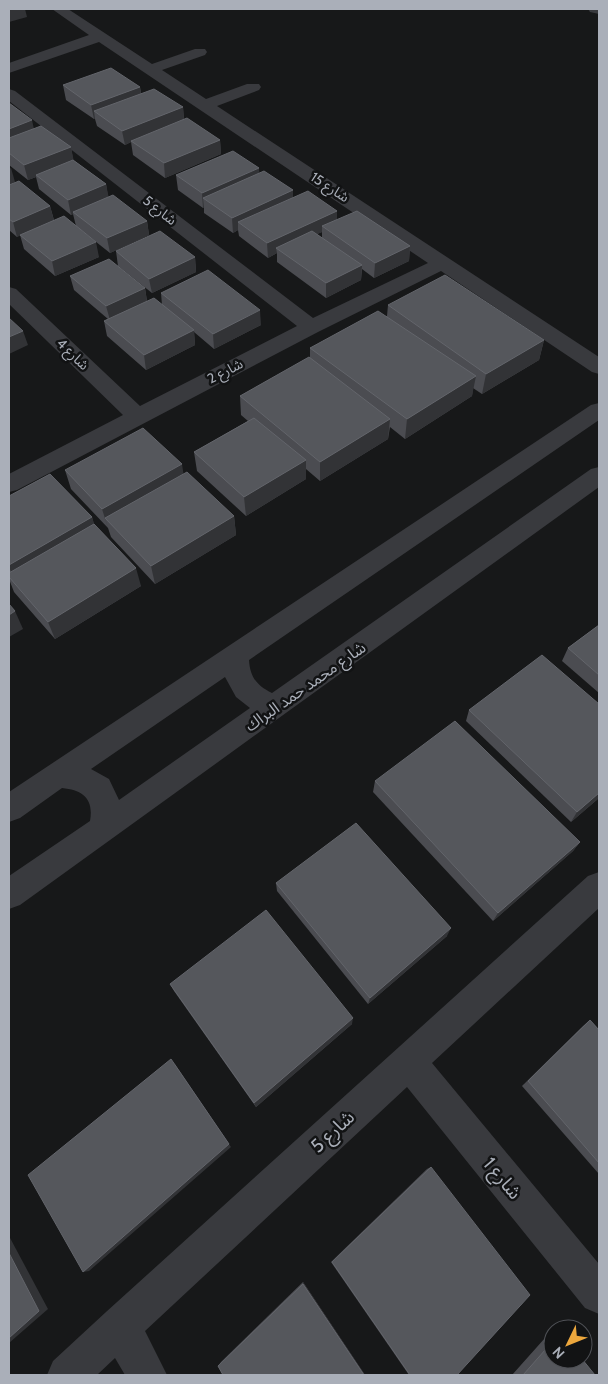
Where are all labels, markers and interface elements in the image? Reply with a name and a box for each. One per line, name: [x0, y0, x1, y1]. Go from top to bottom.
street label: شارع 15: [306, 168, 353, 208]
street label: شارع 5: [138, 191, 181, 230]
street label: شارع 4: [52, 334, 93, 375]
street label: شارع 2: [204, 354, 247, 389]
street label: شارع محمد حمد البراك: [241, 638, 371, 738]
street label: شارع 5: [306, 1105, 360, 1159]
street label: شارع 1: [477, 1153, 527, 1205]
north arrow: [543, 1319, 593, 1369]
text: N: [549, 1343, 568, 1363]

